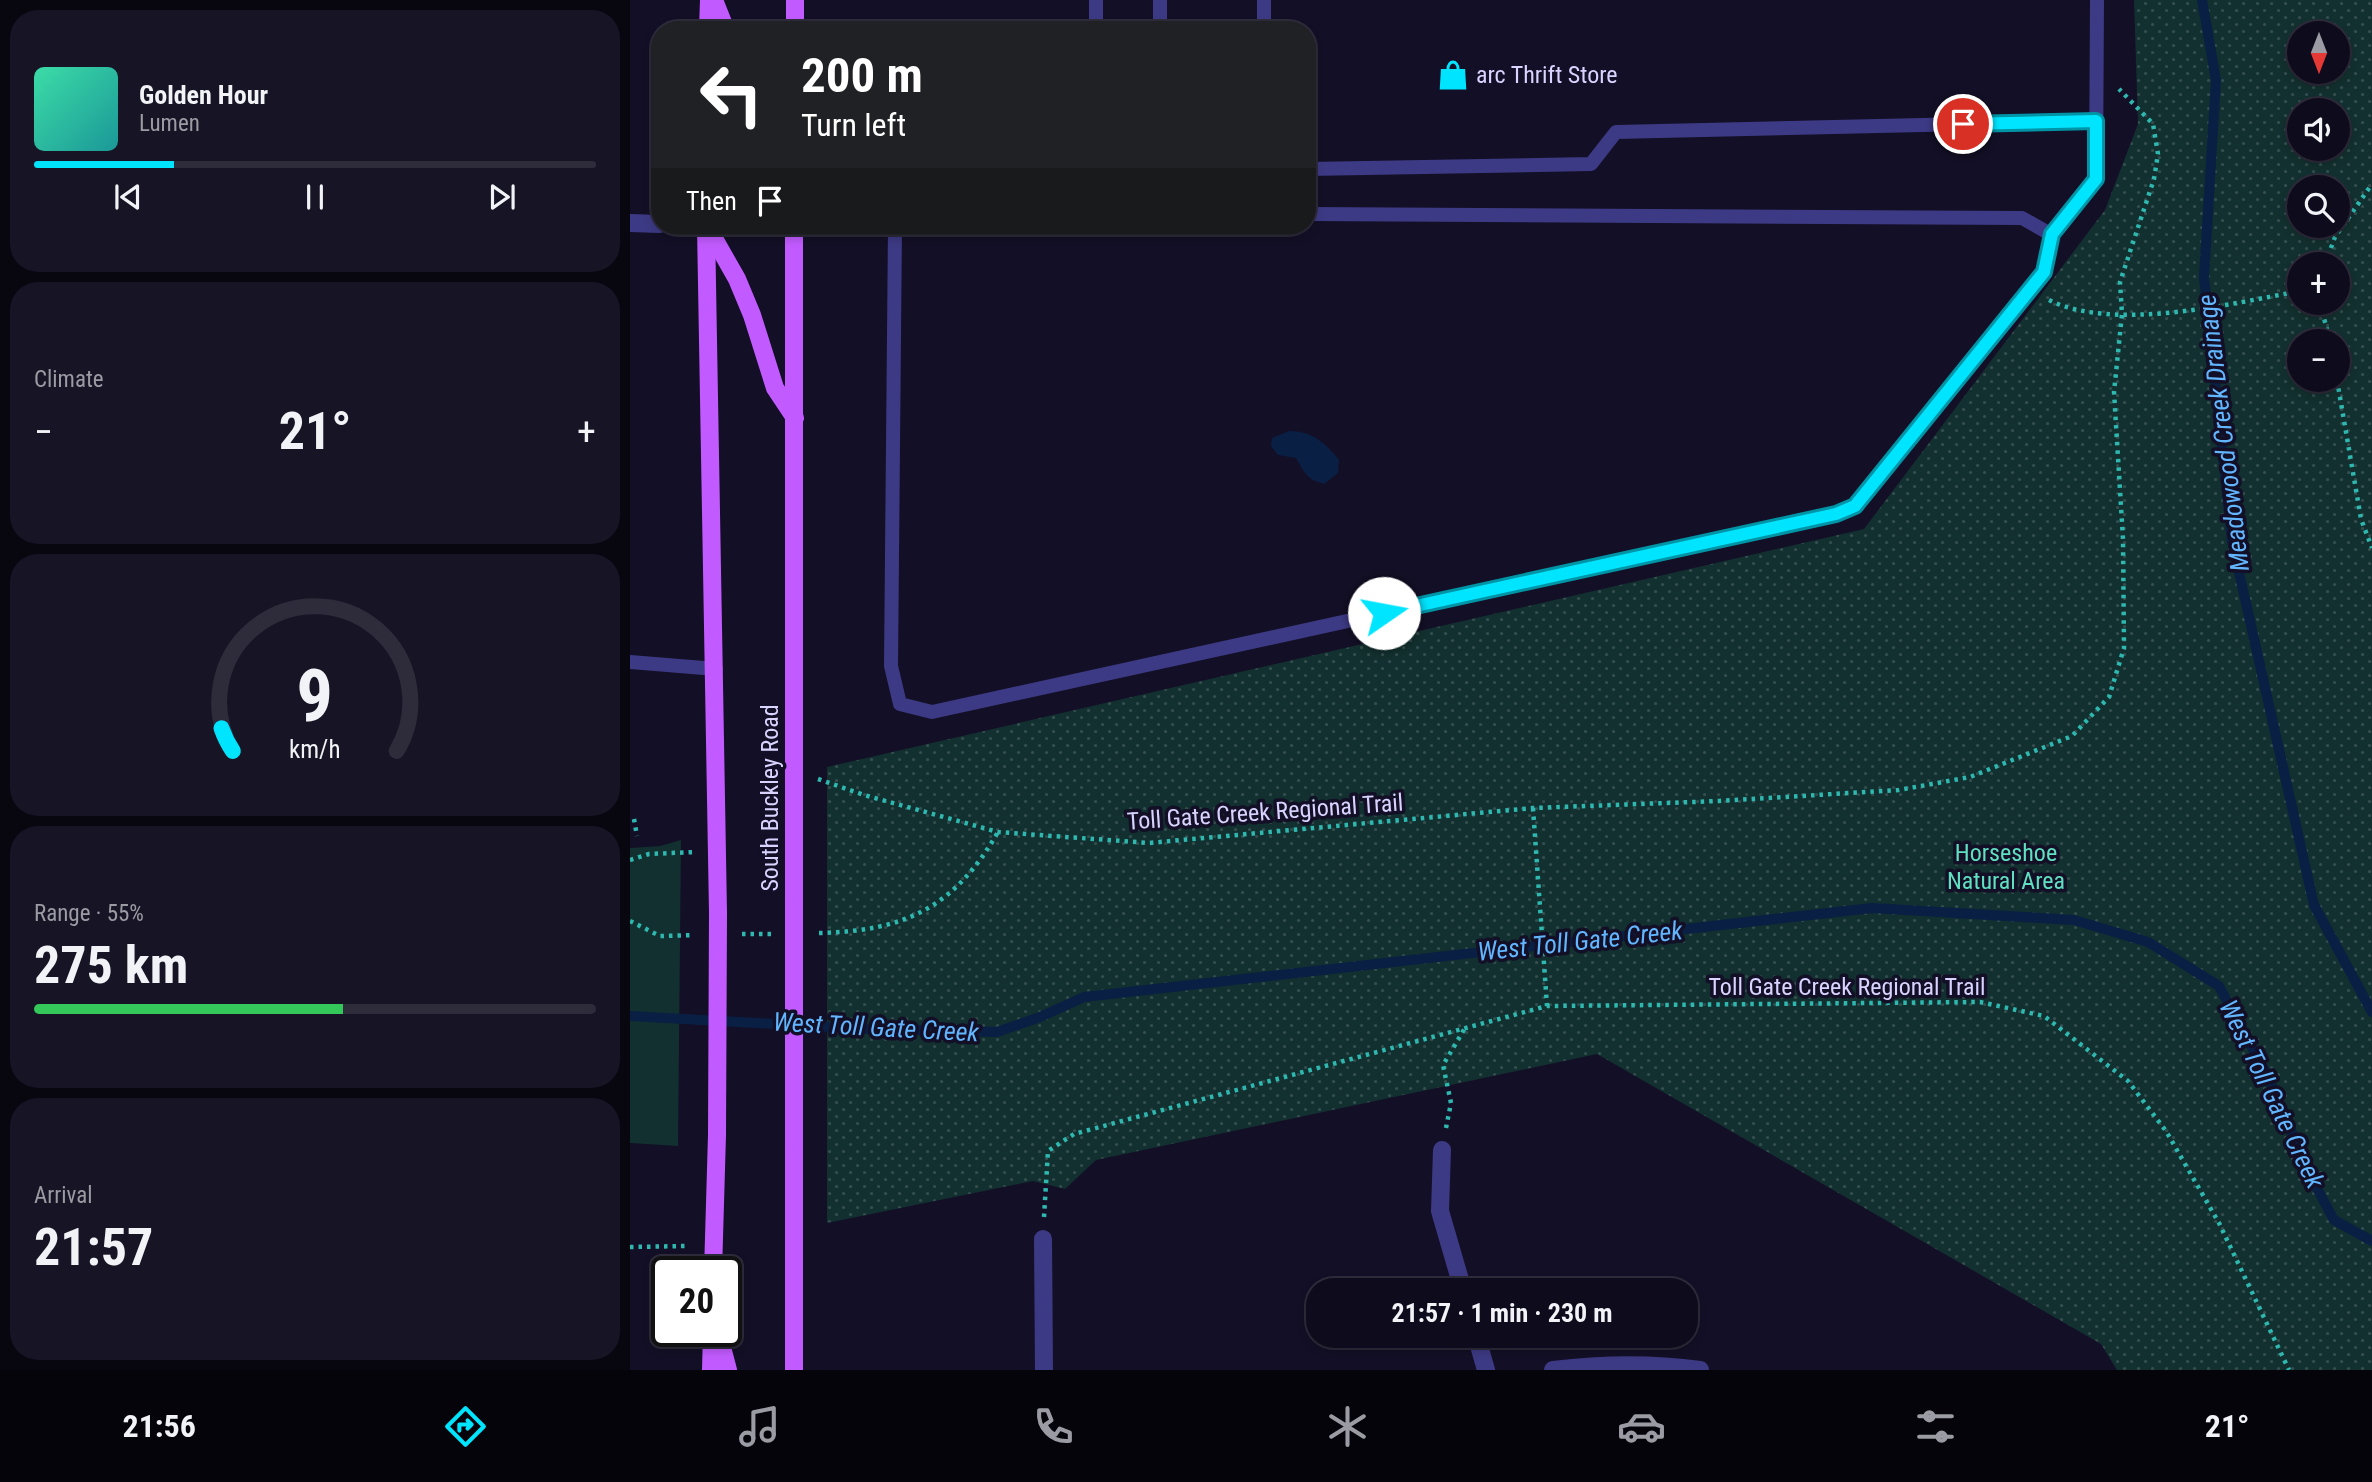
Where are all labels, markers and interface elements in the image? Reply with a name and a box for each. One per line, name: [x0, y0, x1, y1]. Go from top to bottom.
north arrow: [2287, 21, 2350, 84]
map controls: [2287, 21, 2350, 392]
text: 200 m: [801, 47, 923, 104]
icon: left: [686, 49, 777, 140]
shop icon: arc Thrift Store: [1436, 58, 1470, 92]
place label: arc Thrift Store: [1476, 61, 1618, 89]
text: Golden Hour: [139, 80, 268, 110]
pin: [1933, 94, 1993, 154]
button: sound: [2287, 98, 2350, 161]
icon: arrive: [1944, 105, 1982, 143]
text: Turn left: [801, 106, 906, 144]
text: Lumen: [139, 110, 200, 137]
button: search: [2287, 175, 2350, 238]
icon: previous: [109, 178, 147, 216]
icon: pause: [296, 178, 334, 216]
icon: next: [483, 178, 521, 216]
icon: arrive: [751, 182, 789, 220]
text: Then: [686, 186, 737, 216]
button: +: [2287, 252, 2350, 315]
water label: Meadowood Creek Drainage: [2191, 293, 2255, 573]
button: −: [2287, 329, 2350, 392]
text: Climate: [34, 366, 104, 393]
text: 21°: [279, 401, 351, 462]
text: −: [34, 410, 53, 454]
text: +: [577, 410, 596, 454]
position arrow: [1347, 576, 1421, 650]
text: 9: [297, 653, 333, 739]
street label: South Buckley Road: [756, 704, 784, 892]
text: km/h: [289, 735, 341, 764]
street label: Toll Gate Creek Regional Trail: [1126, 788, 1404, 836]
park label: Horseshoe Natural Area: [1947, 839, 2065, 895]
text: Range · 55%: [34, 900, 144, 927]
water label: West Toll Gate Creek: [1476, 915, 1685, 967]
text: 275 km: [34, 935, 188, 996]
street label: Toll Gate Creek Regional Trail: [1709, 973, 1985, 1001]
water label: West Toll Gate Creek: [2213, 995, 2331, 1194]
water label: West Toll Gate Creek: [772, 1007, 980, 1047]
text: Arrival: [34, 1182, 93, 1209]
text: 21:57: [34, 1217, 153, 1278]
speed limit sign: 20: [651, 1256, 742, 1347]
text: 21:57 · 1 min · 230 m: [1392, 1298, 1612, 1328]
icon: directions: [441, 1402, 490, 1451]
icon: music: [735, 1402, 784, 1451]
icon: phone: [1029, 1402, 1078, 1451]
icon: climate: [1323, 1402, 1372, 1451]
icon: car: [1617, 1402, 1666, 1451]
icon: filters: [1911, 1402, 1960, 1451]
text: 21:56: [122, 1407, 196, 1445]
text: 21°: [2205, 1407, 2249, 1445]

